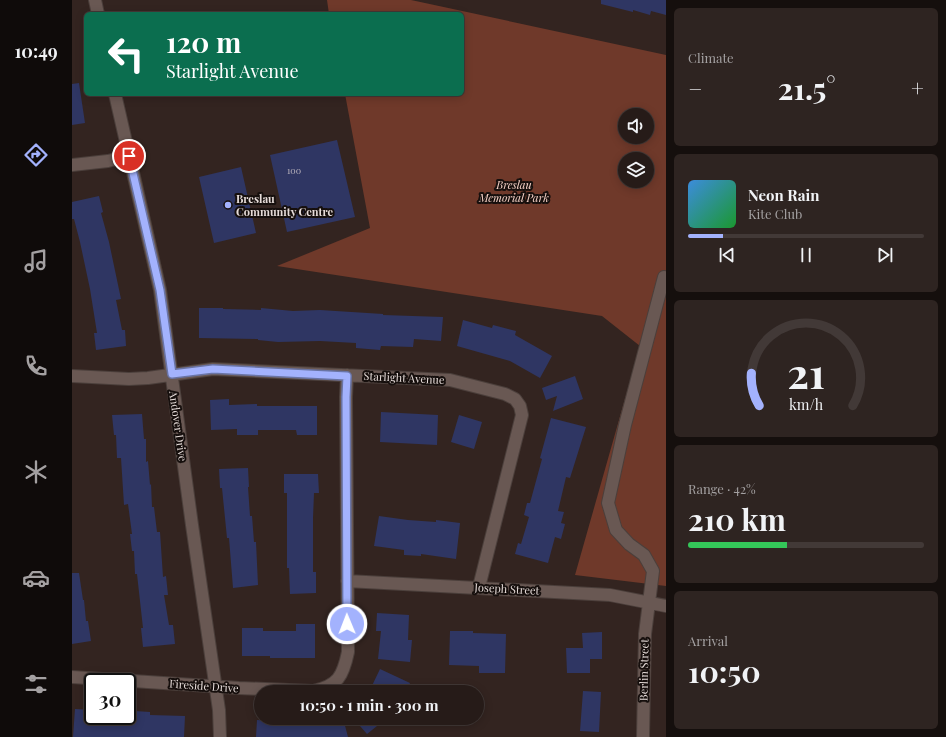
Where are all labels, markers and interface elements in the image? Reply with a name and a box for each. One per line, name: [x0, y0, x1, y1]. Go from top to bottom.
text: 120 m: [166, 23, 241, 60]
icon: left: [100, 28, 152, 80]
text: 10:49: [14, 39, 58, 63]
text: Climate: [688, 49, 734, 66]
text: Starlight Avenue: [166, 59, 299, 83]
text: 21.5°: [778, 68, 836, 108]
text: −: [688, 73, 702, 103]
text: +: [911, 73, 924, 103]
map controls: [618, 108, 654, 188]
button: sound: [618, 108, 654, 144]
pin: [112, 139, 146, 173]
icon: directions: [22, 141, 50, 169]
icon: arrive: [118, 145, 140, 167]
button: layers: [618, 152, 654, 188]
house number: 100: [287, 164, 301, 176]
park label: Breslau Memorial Park: [478, 177, 549, 205]
text: Neon Rain: [748, 185, 819, 205]
place label: Breslau Community Centre: [236, 191, 333, 219]
marker: Breslau Community Centre: [223, 200, 233, 210]
text: Kite Club: [748, 205, 802, 222]
icon: previous: [716, 244, 738, 266]
icon: pause: [795, 244, 817, 266]
icon: next: [874, 244, 896, 266]
icon: music: [22, 247, 50, 275]
text: 21: [787, 344, 825, 399]
icon: phone: [22, 352, 50, 380]
street label: Starlight Avenue: [363, 368, 445, 387]
street label: Andover Drive: [166, 389, 191, 463]
text: km/h: [789, 395, 824, 414]
icon: climate: [22, 458, 50, 486]
text: Range · 42%: [688, 480, 756, 497]
text: 210 km: [688, 499, 786, 539]
icon: car: [22, 564, 50, 592]
street label: Joseph Street: [473, 579, 540, 598]
position arrow: [326, 603, 368, 645]
text: Arrival: [688, 632, 728, 649]
street label: Berlin Street: [635, 639, 652, 701]
text: 10:50: [688, 651, 761, 691]
icon: filters: [22, 670, 50, 698]
speed limit sign: 30: [84, 673, 136, 725]
street label: Fireside Drive: [169, 676, 240, 695]
text: 10:50 · 1 min · 300 m: [299, 695, 439, 715]

